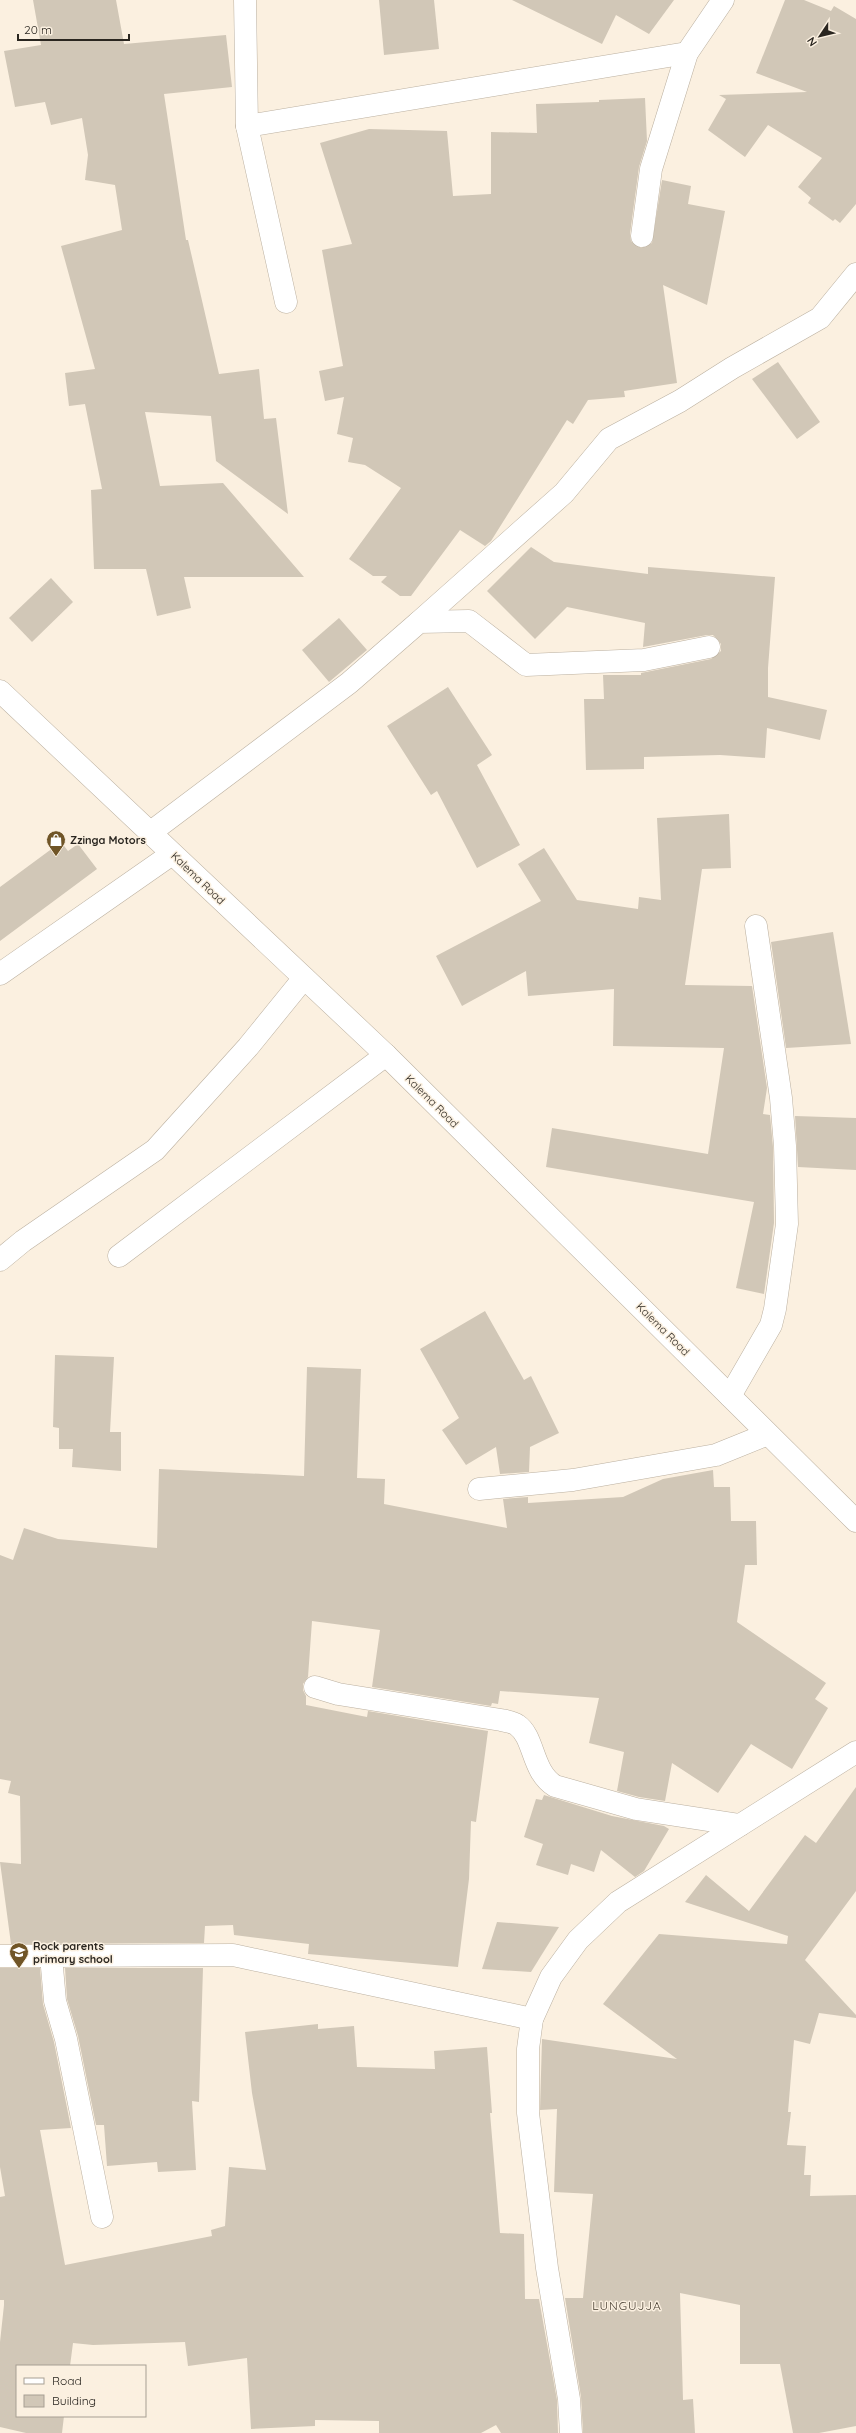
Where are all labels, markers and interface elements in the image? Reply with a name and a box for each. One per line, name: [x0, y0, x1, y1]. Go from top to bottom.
scale bar: [18, 16, 129, 42]
north arrow: [800, 16, 840, 56]
text: 20 m: [24, 22, 52, 37]
text: N: [804, 34, 820, 49]
shop icon: Zzinga Motors: [45, 829, 67, 857]
place label: Zzinga Motors: [70, 833, 146, 847]
street label: Kalema Road: [168, 849, 228, 907]
street label: Kalema Road: [402, 1071, 462, 1131]
street label: Kalema Road: [633, 1299, 693, 1359]
place label: Rock parents primary school: [33, 1939, 113, 1966]
school or university icon: Rock parents primary school: [8, 1941, 30, 1969]
district label: LUNGUJJA: [592, 2298, 662, 2313]
legend: [16, 2365, 146, 2417]
text: Road: [52, 2373, 82, 2388]
text: Building: [52, 2393, 96, 2408]

